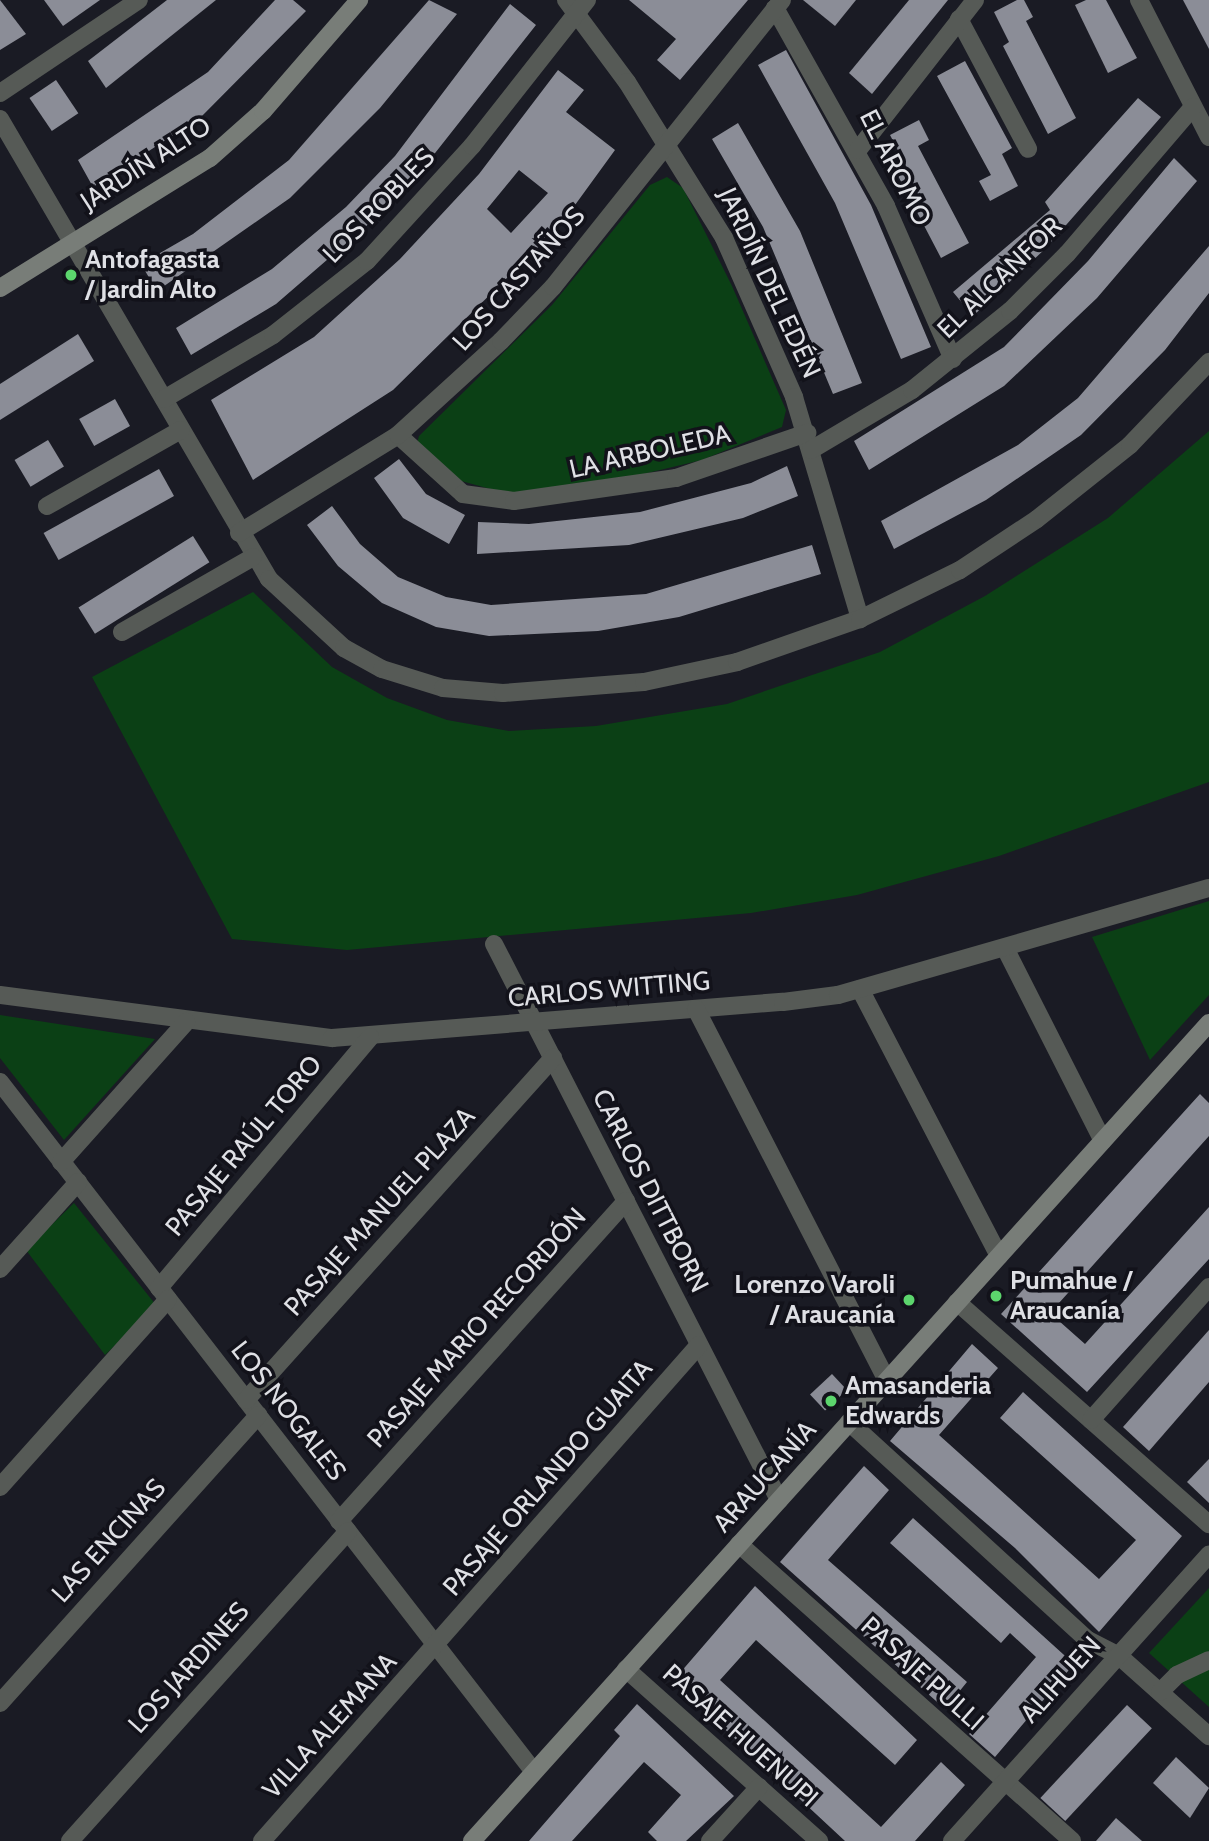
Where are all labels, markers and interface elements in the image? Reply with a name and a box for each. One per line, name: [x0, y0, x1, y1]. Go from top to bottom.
street label: EL AROMO: [853, 105, 937, 231]
street label: JARDÍN ALTO: [75, 110, 217, 218]
street label: LOS ROBLES: [317, 142, 441, 270]
street label: JARDÍN DEL EDÉN: [711, 183, 827, 383]
street label: LOS CASTAÑOS: [446, 201, 592, 357]
street label: EL ALCANFOR: [931, 211, 1069, 345]
place label: Antofagasta / Jardin Alto: [85, 244, 220, 306]
marker: Antofagasta / Jardin Alto: [63, 267, 79, 283]
street label: LA ARBOLEDA: [567, 418, 733, 486]
street label: CARLOS WITTING: [507, 966, 711, 1014]
street label: PASAJE RAÚL TORO: [159, 1049, 329, 1243]
street label: CARLOS DITTBORN: [585, 1084, 715, 1298]
street label: PASAJE MANUEL PLAZA: [278, 1101, 482, 1323]
street label: PASAJE MARIO RECORDÓN: [361, 1202, 593, 1454]
place label: Pumahue / Araucanía: [1010, 1265, 1132, 1326]
place label: Lorenzo Varoli / Araucanía: [734, 1269, 895, 1330]
marker: Pumahue / Araucanía: [988, 1288, 1004, 1304]
marker: Lorenzo Varoli / Araucanía: [901, 1292, 917, 1308]
street label: LOS NOGALES: [224, 1335, 352, 1487]
street label: PASAJE ORLANDO GUAITA: [437, 1354, 659, 1602]
place label: Amasanderia Edwards: [845, 1370, 991, 1432]
marker: Amasanderia Edwards: [823, 1393, 839, 1409]
street label: ARAUCANÍA: [707, 1415, 823, 1539]
street label: LAS ENCINAS: [46, 1473, 172, 1609]
street label: LOS JARDINES: [122, 1596, 256, 1740]
street label: PASAJE PULLI: [854, 1611, 990, 1737]
street label: ALIHUEN: [1014, 1630, 1108, 1730]
street label: VILLA ALEMANA: [256, 1647, 404, 1805]
street label: PASAJE HUENUPI: [656, 1658, 824, 1814]

